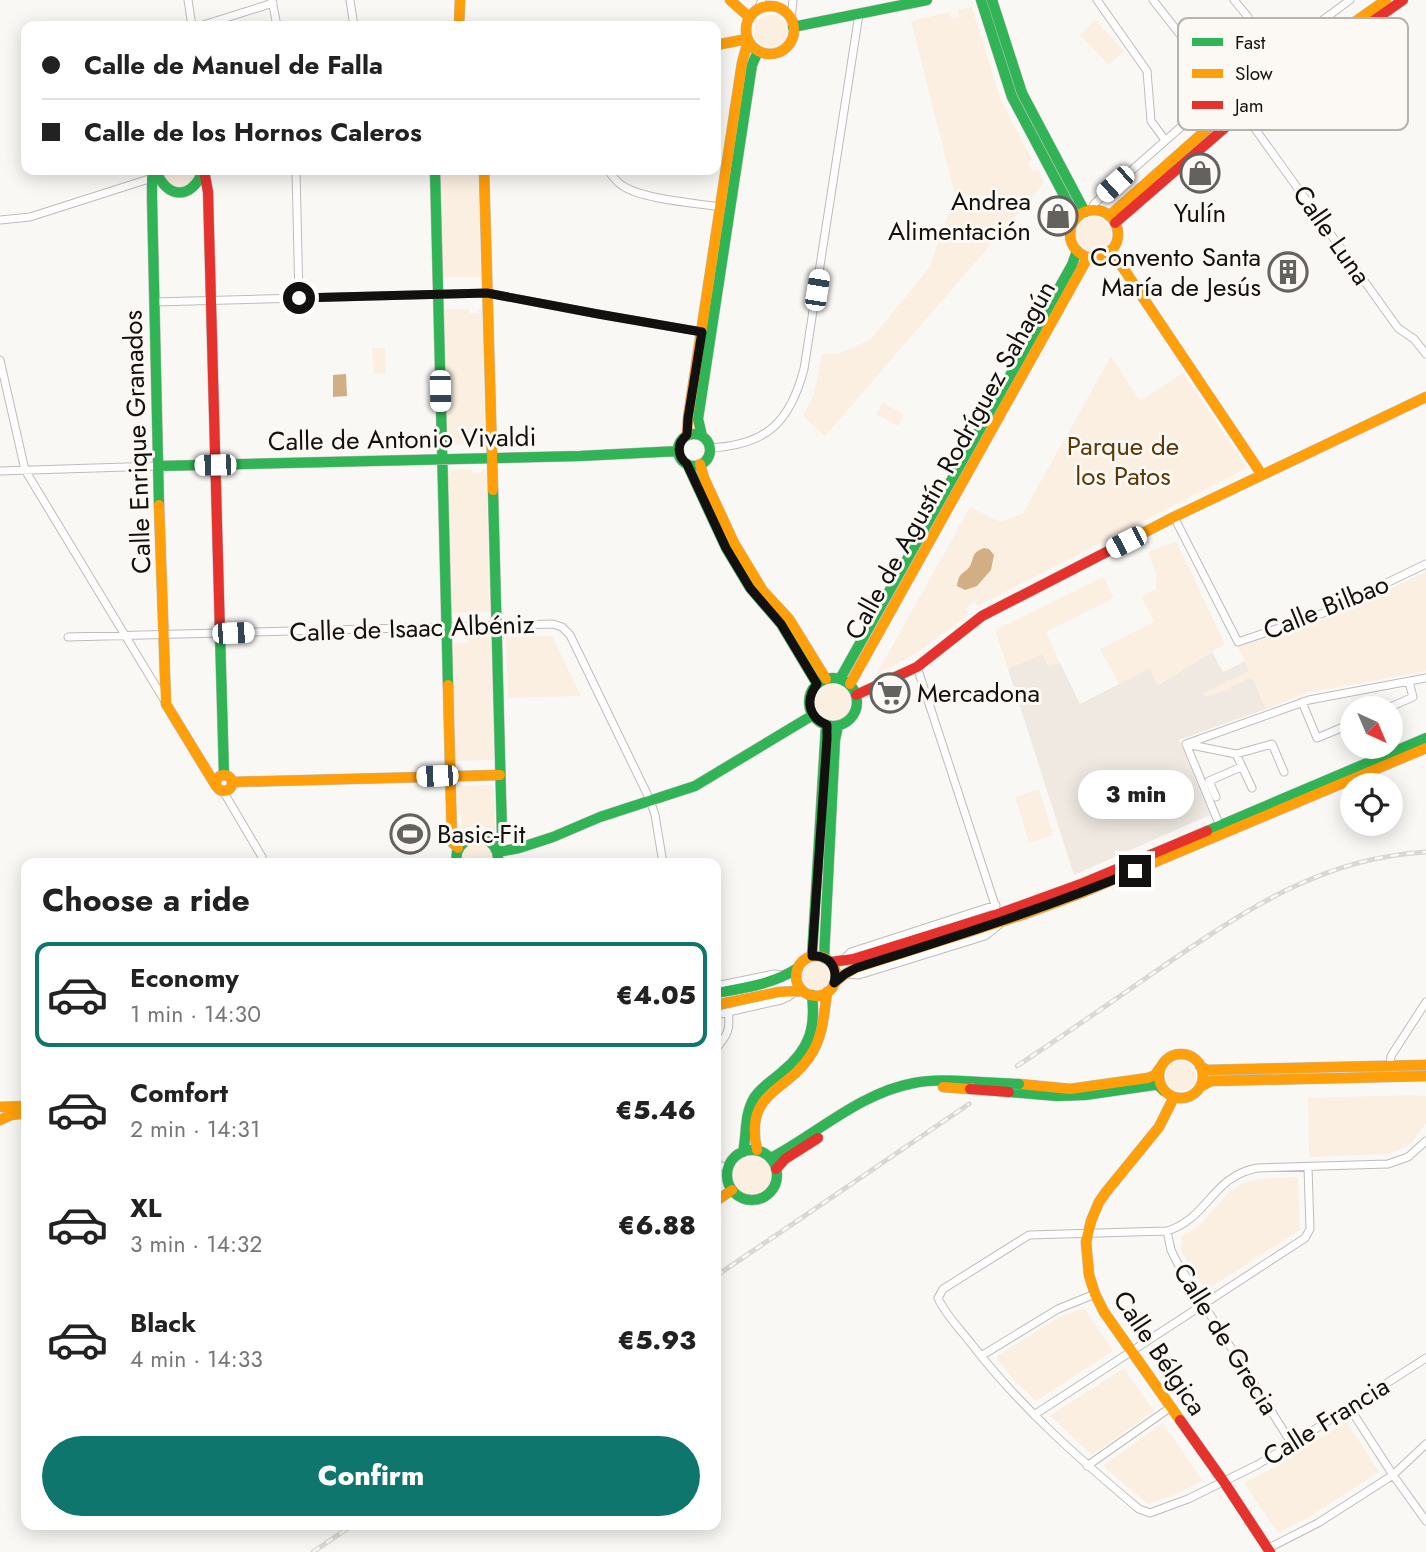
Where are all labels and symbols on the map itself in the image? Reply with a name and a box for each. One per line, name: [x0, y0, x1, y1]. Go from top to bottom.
legend: [1178, 18, 1408, 130]
text: Fast: [1235, 29, 1266, 56]
text: Slow: [1235, 60, 1273, 87]
text: Jam: [1232, 92, 1264, 119]
shop icon: Yulín: [1179, 152, 1221, 194]
car: [1093, 162, 1138, 206]
street label: Calle Luna: [1284, 177, 1380, 293]
place label: Andrea Alimentación: [888, 182, 1031, 250]
place label: Yulín: [1174, 194, 1226, 232]
shop icon: Andrea Alimentación: [1037, 195, 1079, 237]
place label: Convento Santa María de Jesús: [1090, 238, 1261, 306]
building icon: Convento Santa María de Jesús: [1267, 251, 1309, 293]
car: [804, 268, 831, 312]
street label: Calle de Agustín Rodríguez Sahagún: [835, 273, 1065, 647]
route start: [283, 282, 315, 314]
street label: Calle Enrique Granados: [113, 309, 161, 575]
car: [430, 370, 451, 412]
street label: Calle de Antonio Vivaldi: [267, 418, 537, 460]
park label: Parque de los Patos: [1067, 427, 1179, 495]
car: [194, 454, 237, 476]
car: [1103, 523, 1150, 561]
street label: Calle Bilbao: [1258, 565, 1394, 649]
street label: Calle de Isaac Albéniz: [289, 605, 535, 651]
car: [212, 622, 255, 644]
supermarket icon: Mercadona: [869, 672, 911, 714]
place label: Mercadona: [917, 674, 1040, 712]
north arrow: [1340, 696, 1404, 760]
car: [416, 765, 459, 787]
callout: 3 min: [1077, 770, 1193, 818]
sports icon: Basic-Fit: [389, 813, 431, 855]
place label: Basic-Fit: [437, 815, 526, 853]
route end: [1119, 855, 1151, 887]
street label: Calle de Grecia: [1164, 1255, 1288, 1423]
street label: Calle Bélgica: [1104, 1283, 1216, 1423]
street label: Calle Francia: [1255, 1367, 1397, 1475]

